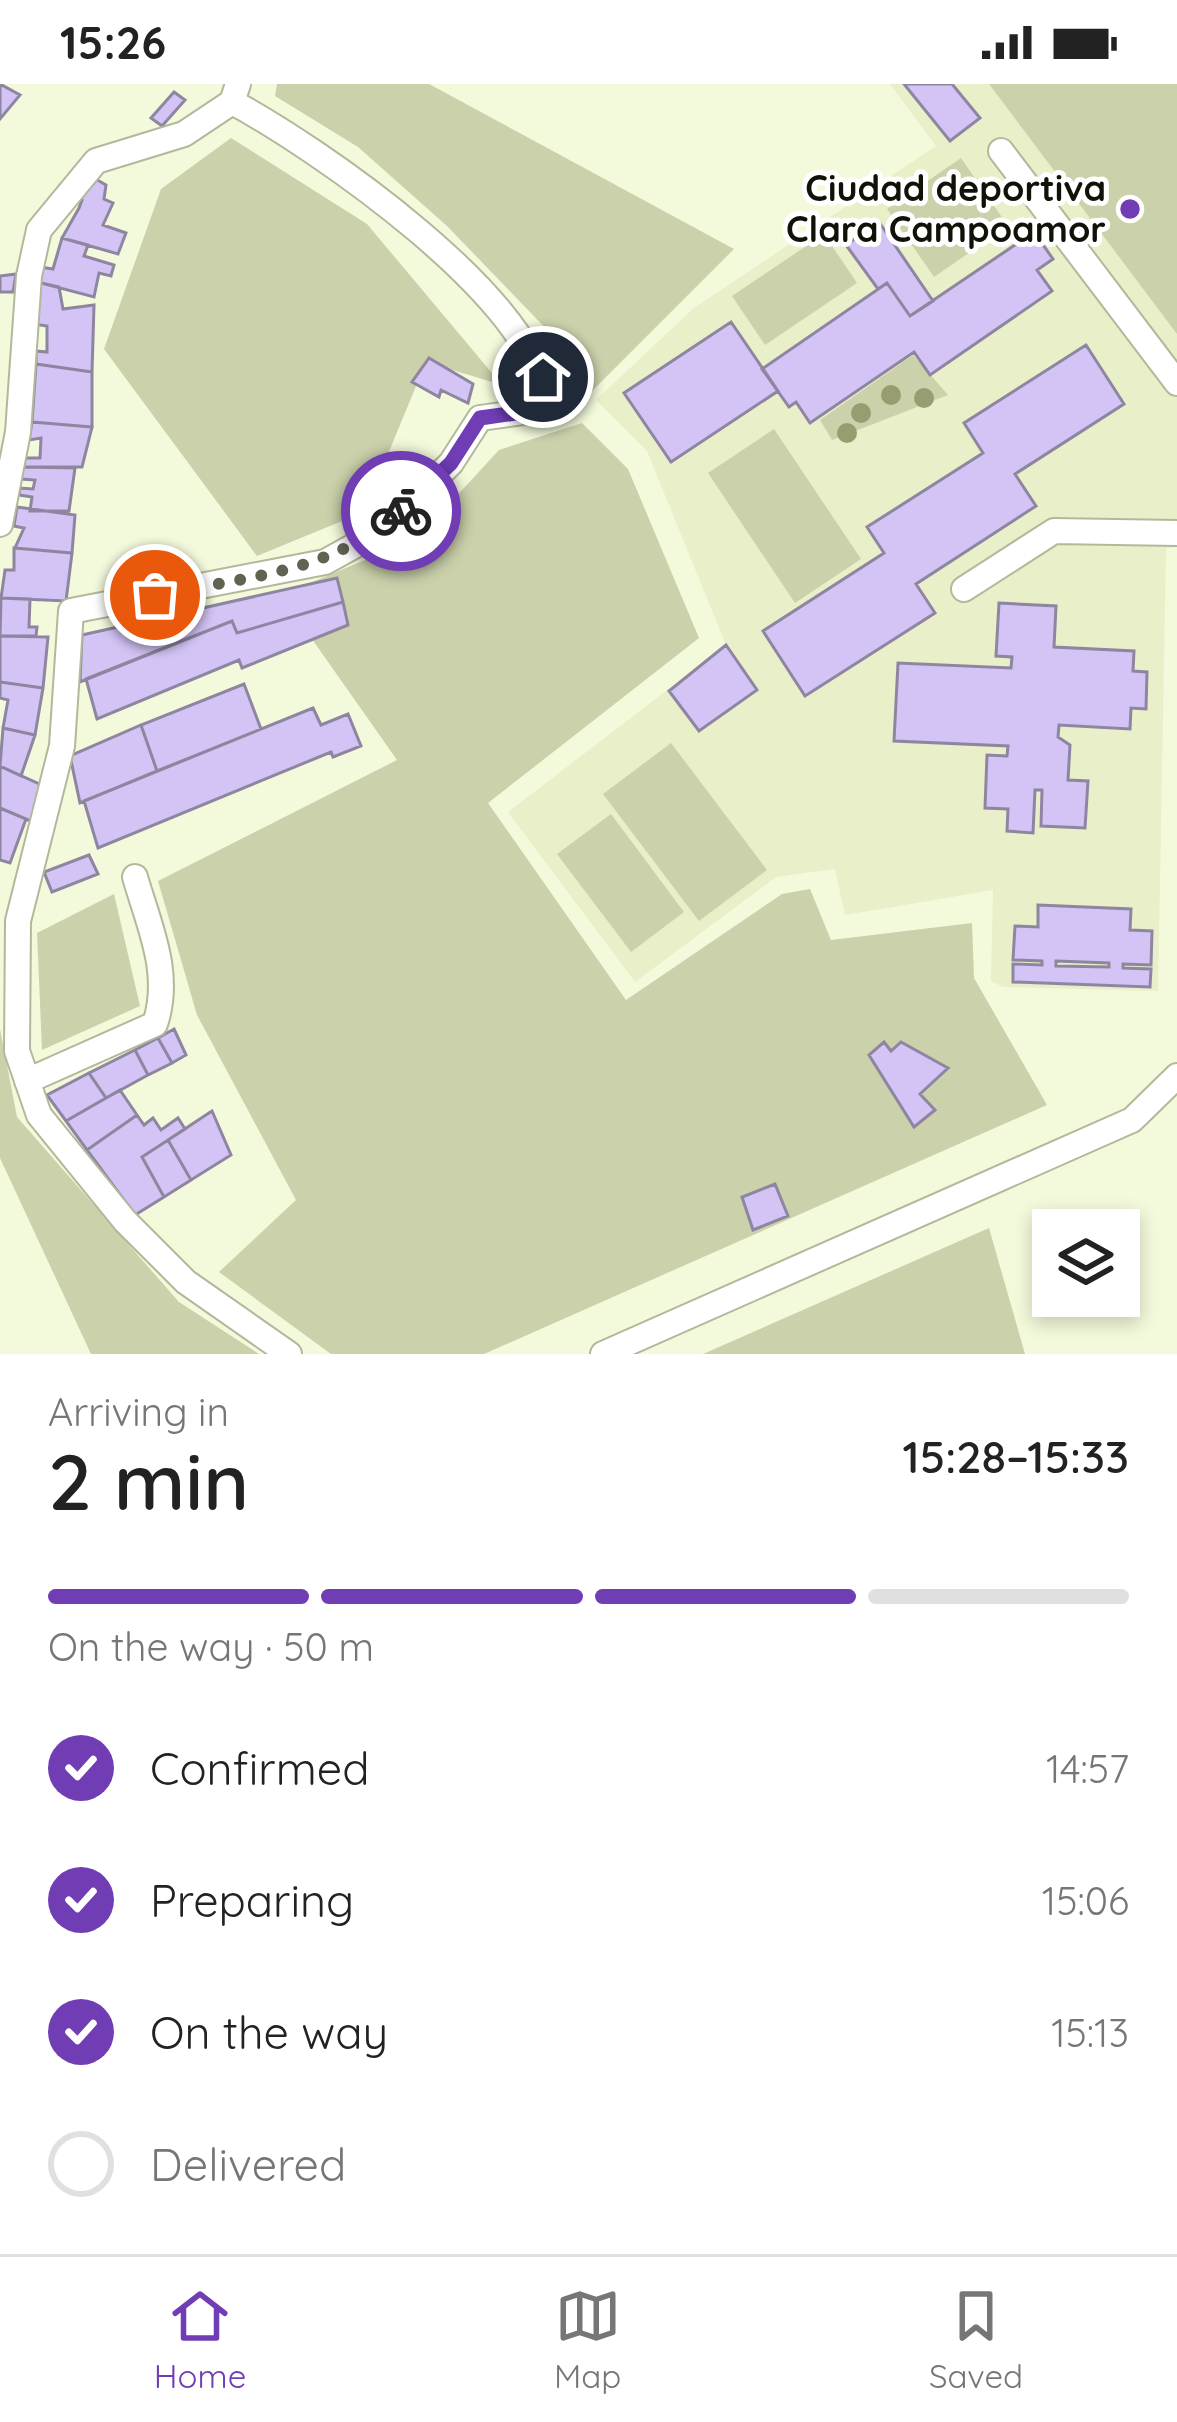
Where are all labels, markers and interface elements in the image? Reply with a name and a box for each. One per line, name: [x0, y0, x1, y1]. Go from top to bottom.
text: 15:26: [60, 14, 166, 70]
place label: Ciudad deportiva Clara Campoamor: [786, 165, 1106, 251]
marker: Ciudad deportiva Clara Campoamor: [1117, 196, 1143, 222]
pin: [492, 326, 594, 428]
icon: home: [510, 344, 576, 410]
courier: [341, 451, 461, 571]
icon: bike: [368, 478, 434, 544]
pin: [104, 544, 206, 646]
icon: bag: [122, 562, 188, 628]
map controls: [1032, 1209, 1140, 1317]
button: layers: [1032, 1209, 1140, 1317]
text: Arriving in: [48, 1387, 229, 1436]
text: 15:28–15:33: [903, 1428, 1129, 1484]
text: 2 min: [48, 1432, 249, 1530]
text: On the way · 50 m: [48, 1622, 374, 1671]
icon: check: [48, 1735, 114, 1801]
text: Confirmed: [150, 1740, 369, 1796]
text: 14:57: [1046, 1744, 1129, 1793]
icon: check: [48, 1867, 114, 1933]
text: Preparing: [150, 1872, 354, 1928]
text: 15:06: [1042, 1876, 1129, 1925]
icon: check: [48, 1999, 114, 2065]
text: On the way: [150, 2004, 388, 2060]
text: 15:13: [1051, 2008, 1129, 2057]
text: Delivered: [150, 2136, 346, 2192]
tab: Home: [154, 2283, 246, 2396]
tab: Map: [554, 2283, 621, 2396]
tab: Saved: [929, 2283, 1023, 2396]

